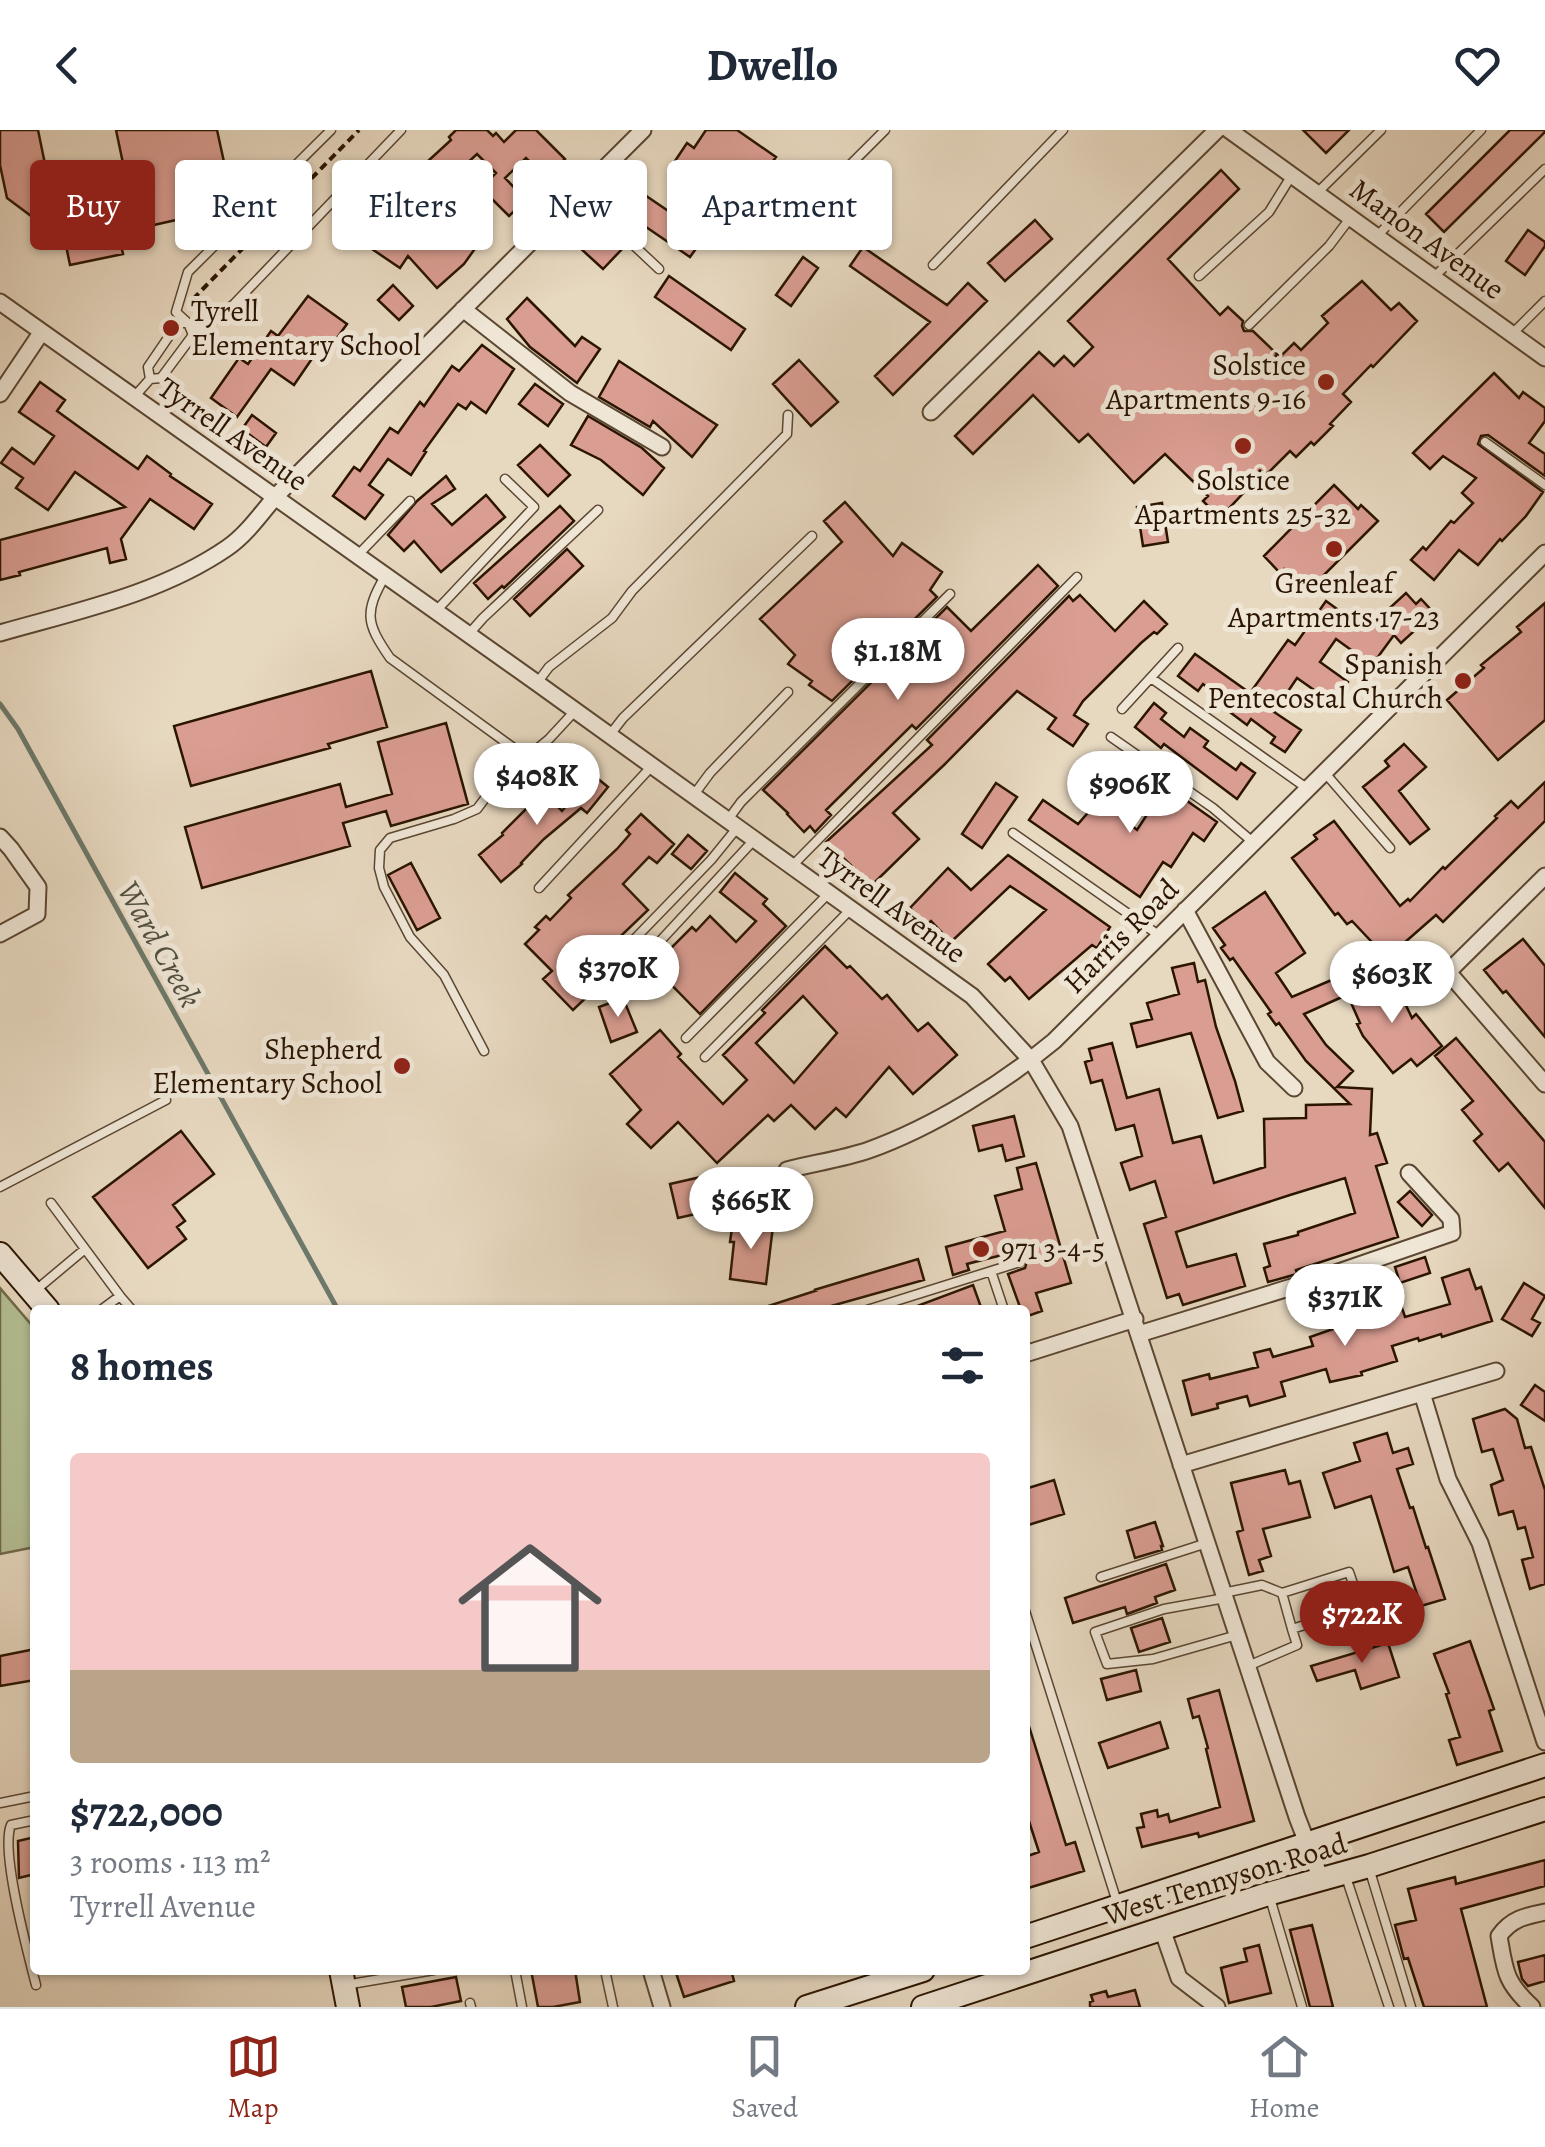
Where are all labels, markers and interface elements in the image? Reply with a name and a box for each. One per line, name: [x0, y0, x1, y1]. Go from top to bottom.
text: Dwello: [707, 34, 838, 96]
icon: back: [40, 38, 95, 93]
icon: heart: [1450, 38, 1505, 93]
chip: Buy: [30, 160, 155, 250]
chip: Rent: [175, 160, 312, 250]
chip: Filters: [332, 160, 493, 250]
chip: New: [513, 160, 647, 250]
chip: Apartment: [667, 160, 892, 250]
street label: Manon Avenue: [1342, 169, 1512, 309]
place label: Tyrell Elementary School: [191, 291, 421, 365]
marker: Tyrell Elementary School: [160, 317, 182, 339]
place label: Solstice Apartments 9-16: [1105, 345, 1306, 419]
street label: Tyrrell Avenue: [150, 368, 316, 500]
marker: Solstice Apartments 9-16: [1315, 371, 1337, 393]
marker: Solstice Apartments 25-32: [1232, 435, 1254, 457]
place label: Solstice Apartments 25-32: [1134, 460, 1351, 534]
marker: Greenleaf Apartments 17-23: [1323, 538, 1345, 560]
place label: Greenleaf Apartments 17-23: [1227, 563, 1440, 637]
pin: $1.18M: [817, 618, 979, 703]
text: $1.18M: [854, 628, 942, 672]
place label: Spanish Pentecostal Church: [1207, 644, 1443, 718]
marker: Spanish Pentecostal Church: [1452, 670, 1474, 692]
pin: $408K: [467, 743, 607, 828]
pin: $906K: [1060, 751, 1200, 836]
text: $408K: [496, 753, 578, 797]
text: $906K: [1089, 761, 1171, 805]
street label: Tyrrell Avenue: [810, 838, 974, 972]
street label: Harris Road: [1055, 869, 1188, 1002]
water label: Ward Creek: [107, 873, 213, 1015]
pin: $370K: [548, 935, 688, 1020]
pin: $603K: [1322, 941, 1462, 1026]
text: $370K: [578, 945, 658, 989]
text: $603K: [1352, 951, 1432, 995]
place label: Shepherd Elementary School: [152, 1029, 383, 1103]
marker: Shepherd Elementary School: [391, 1055, 413, 1077]
pin: $665K: [681, 1167, 821, 1252]
text: $665K: [711, 1177, 791, 1221]
place label: 971 3-4-5: [1001, 1229, 1105, 1269]
marker: 971 3-4-5: [970, 1238, 992, 1260]
pin: $371K: [1275, 1264, 1415, 1349]
text: $371K: [1308, 1274, 1382, 1318]
text: 8 homes: [70, 1337, 214, 1394]
icon: filters: [935, 1338, 990, 1393]
icon: home: [440, 1518, 620, 1698]
pin: $722K: [1292, 1581, 1432, 1666]
text: $722K: [1322, 1591, 1402, 1635]
text: $722,000: [70, 1783, 223, 1840]
street label: West Tennyson Road: [1097, 1823, 1352, 1935]
text: 3 rooms · 113 m²: [70, 1840, 271, 1884]
text: Tyrrell Avenue: [70, 1884, 256, 1928]
tab: Map: [226, 2029, 281, 2127]
tab: Saved: [732, 2029, 798, 2127]
tab: Home: [1249, 2029, 1319, 2127]

